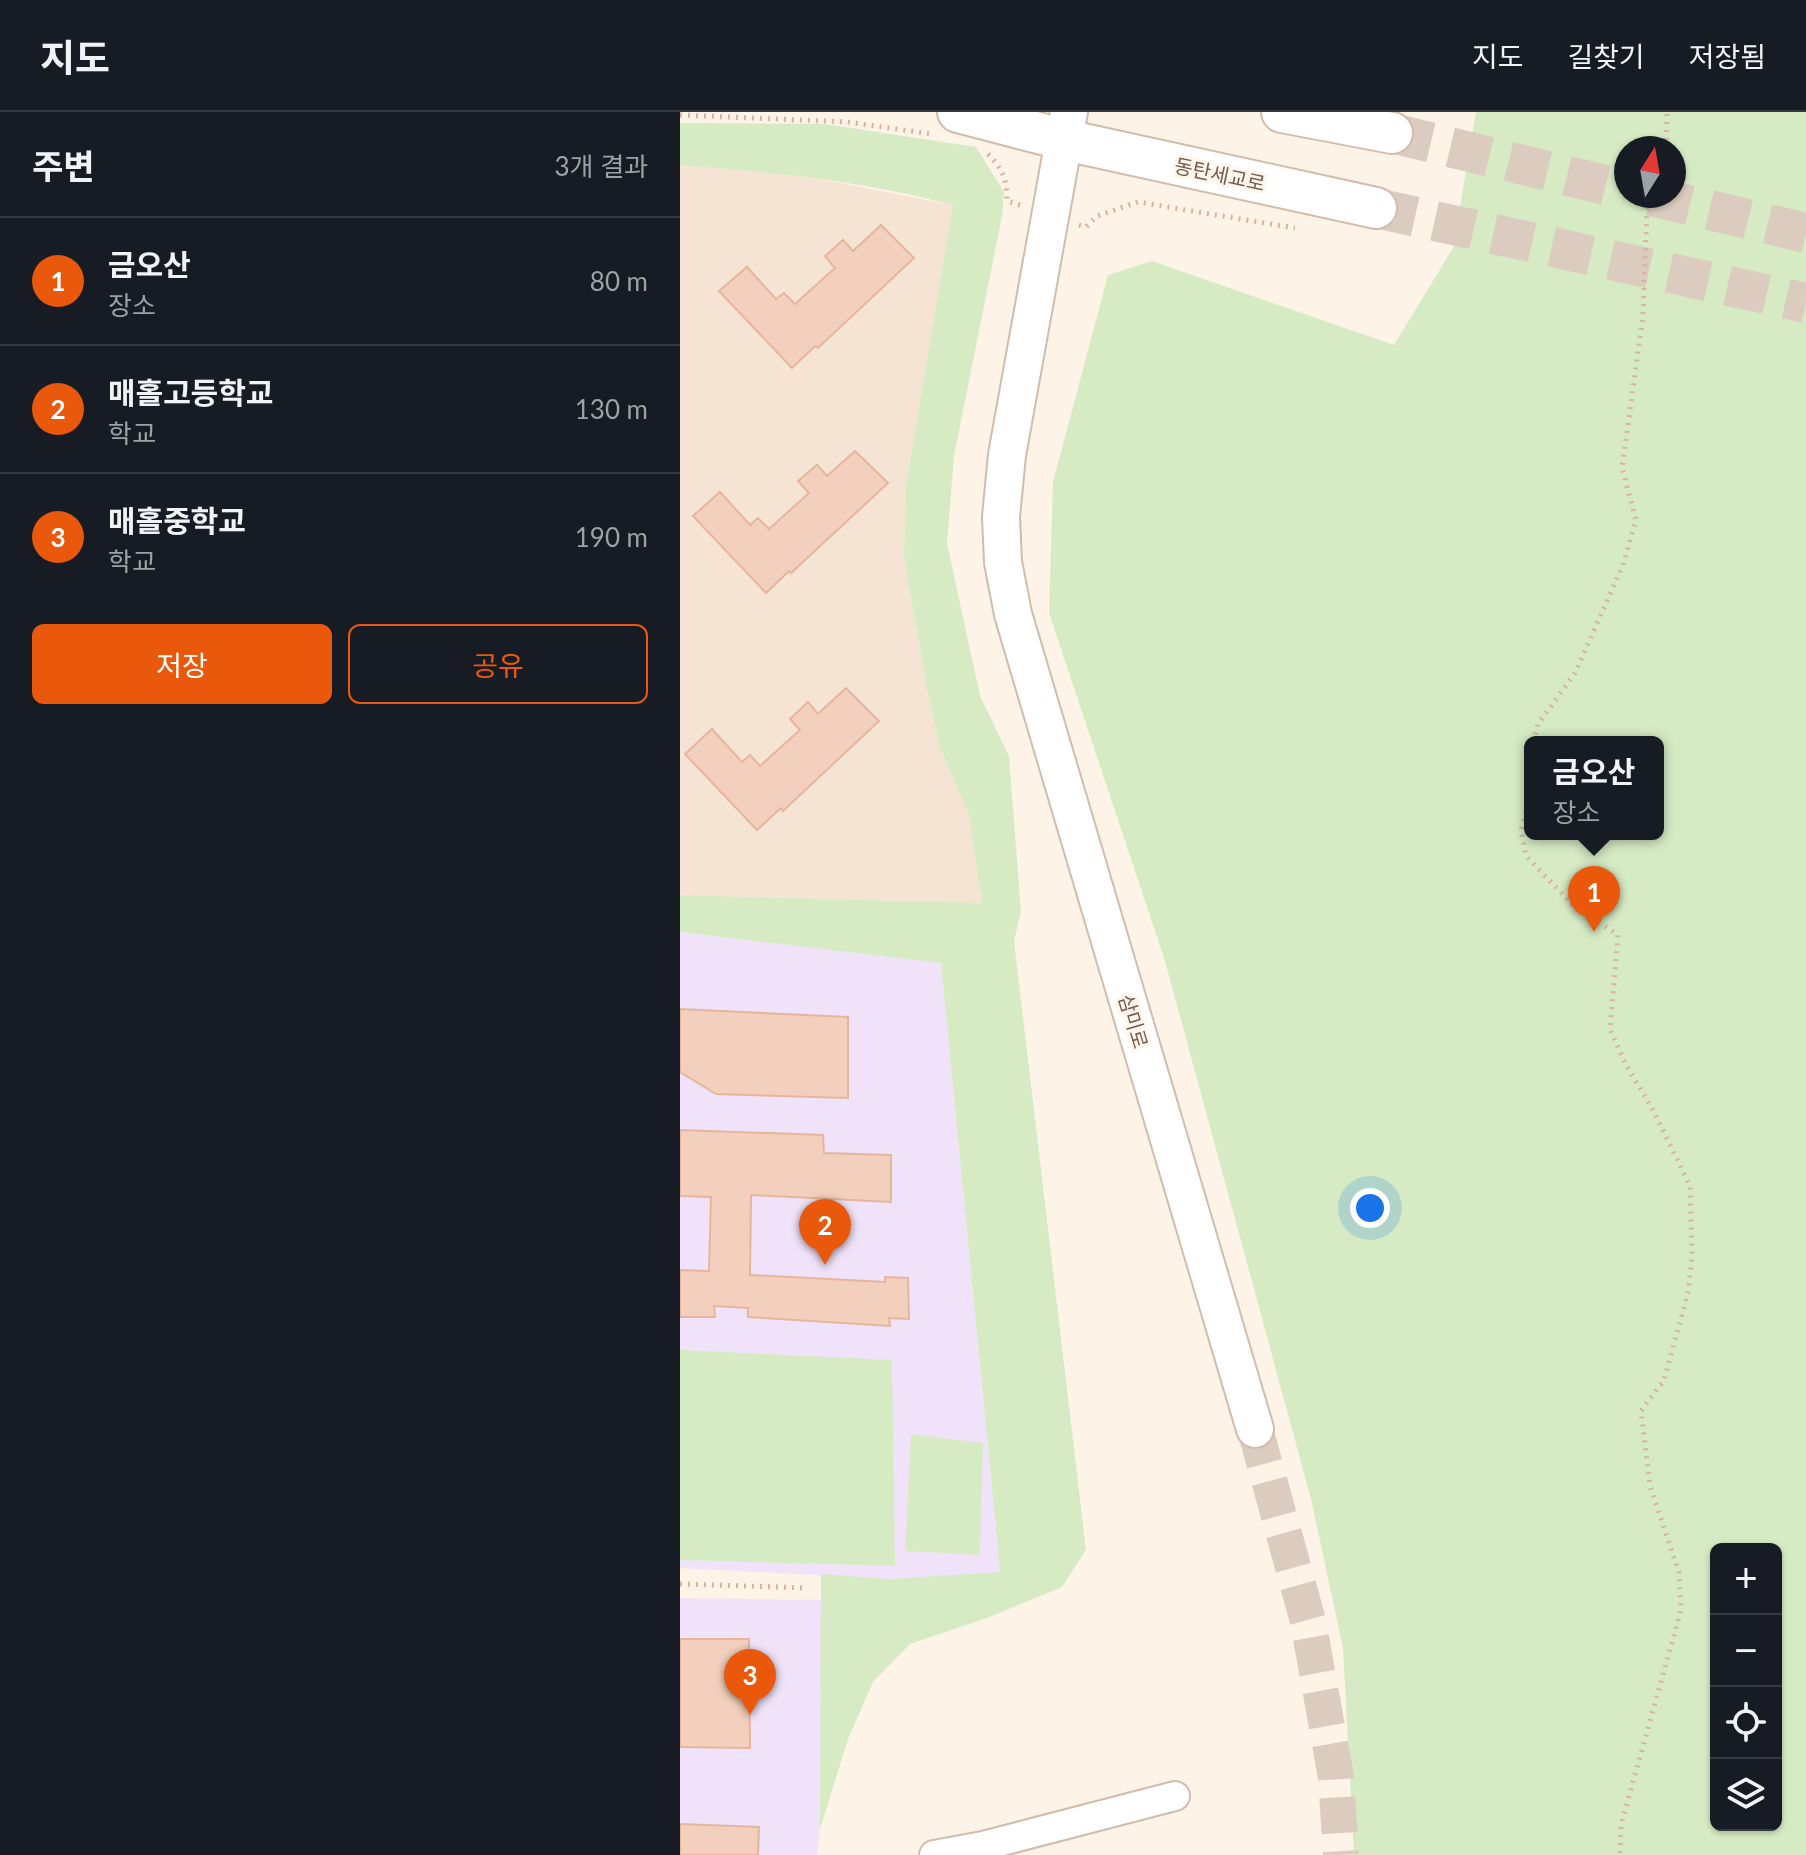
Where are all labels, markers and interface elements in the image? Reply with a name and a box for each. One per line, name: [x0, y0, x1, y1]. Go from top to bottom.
text: 지도: [40, 34, 110, 80]
text: 지도: [1472, 39, 1523, 73]
text: 길찾기: [1567, 39, 1645, 73]
text: 저장됨: [1689, 39, 1766, 73]
north arrow: [1614, 136, 1686, 208]
text: 주변: [32, 145, 95, 186]
text: 3개 결과: [555, 150, 648, 182]
street label: 동탄세교로: [1173, 153, 1267, 195]
text: 금오산: [108, 246, 191, 282]
text: 1: [50, 265, 66, 297]
text: 80 m: [590, 265, 648, 297]
text: 장소: [108, 289, 156, 321]
text: 매홀고등학교: [108, 374, 274, 410]
text: 2: [50, 393, 66, 425]
text: 130 m: [575, 393, 648, 425]
text: 학교: [108, 417, 156, 449]
text: 매홀중학교: [108, 502, 246, 538]
text: 3: [50, 521, 66, 553]
text: 190 m: [575, 521, 648, 553]
text: 학교: [108, 545, 156, 577]
button: 저장: [32, 624, 332, 704]
button: 공유: [348, 624, 648, 704]
popup: [1524, 736, 1664, 840]
text: 금오산: [1553, 753, 1635, 789]
text: 장소: [1553, 796, 1600, 828]
pin: 1: [1568, 866, 1620, 932]
street label: 삼미로: [1114, 991, 1154, 1051]
your location: [1350, 1188, 1390, 1228]
pin: 2: [799, 1199, 851, 1265]
map controls: [1710, 1543, 1782, 1831]
button: +: [1710, 1543, 1782, 1615]
button: −: [1710, 1615, 1782, 1687]
pin: 3: [724, 1649, 776, 1715]
button: locate: [1710, 1687, 1782, 1759]
button: layers: [1710, 1759, 1782, 1831]

